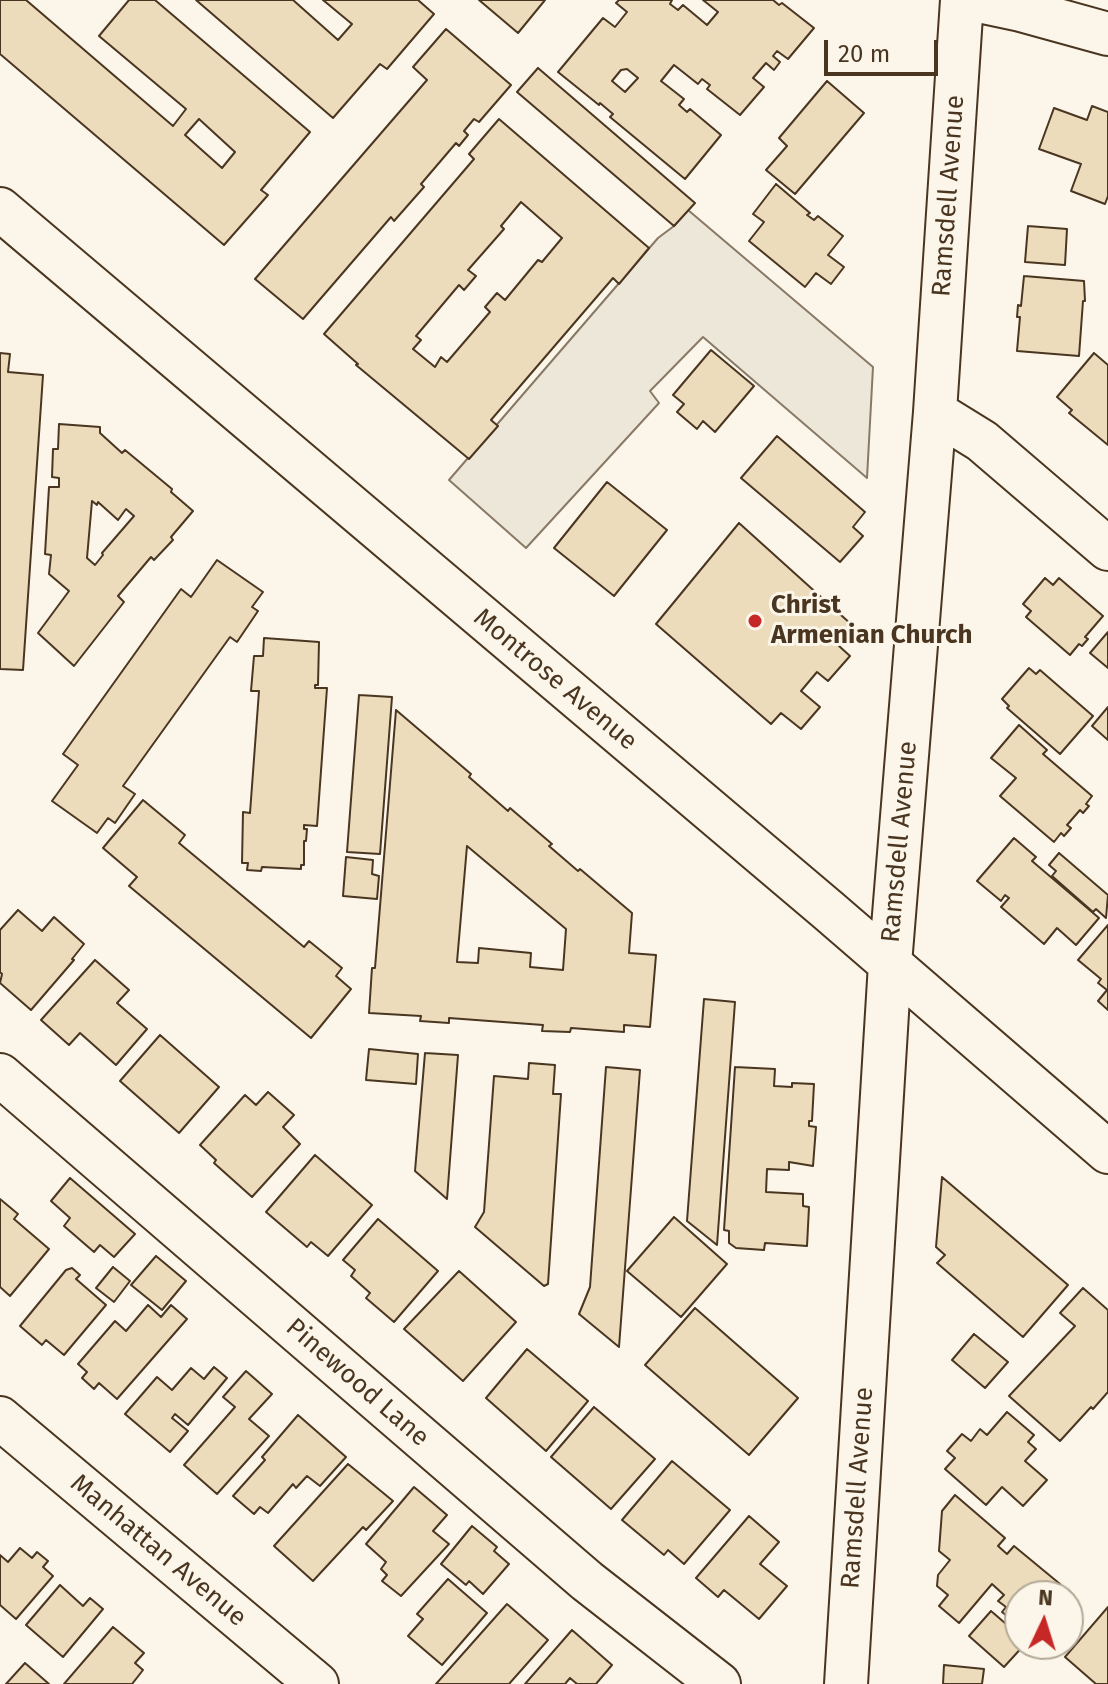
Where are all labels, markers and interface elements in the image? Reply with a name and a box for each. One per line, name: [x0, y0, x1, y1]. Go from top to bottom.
scale bar: [828, 24, 942, 74]
text: 20 m: [838, 40, 890, 68]
street label: Ramsdell Avenue: [926, 94, 972, 298]
place label: Christ Armenian Church: [771, 590, 972, 652]
street label: Montrose Avenue: [467, 602, 643, 758]
marker: Christ Armenian Church: [746, 612, 764, 630]
street label: Ramsdell Avenue: [876, 740, 924, 944]
street label: Pinewood Lane: [279, 1312, 435, 1454]
street label: Ramsdell Avenue: [835, 1386, 881, 1590]
street label: Manhattan Avenue: [64, 1468, 252, 1634]
north arrow: [1004, 1580, 1084, 1660]
text: N: [1037, 1584, 1054, 1612]

